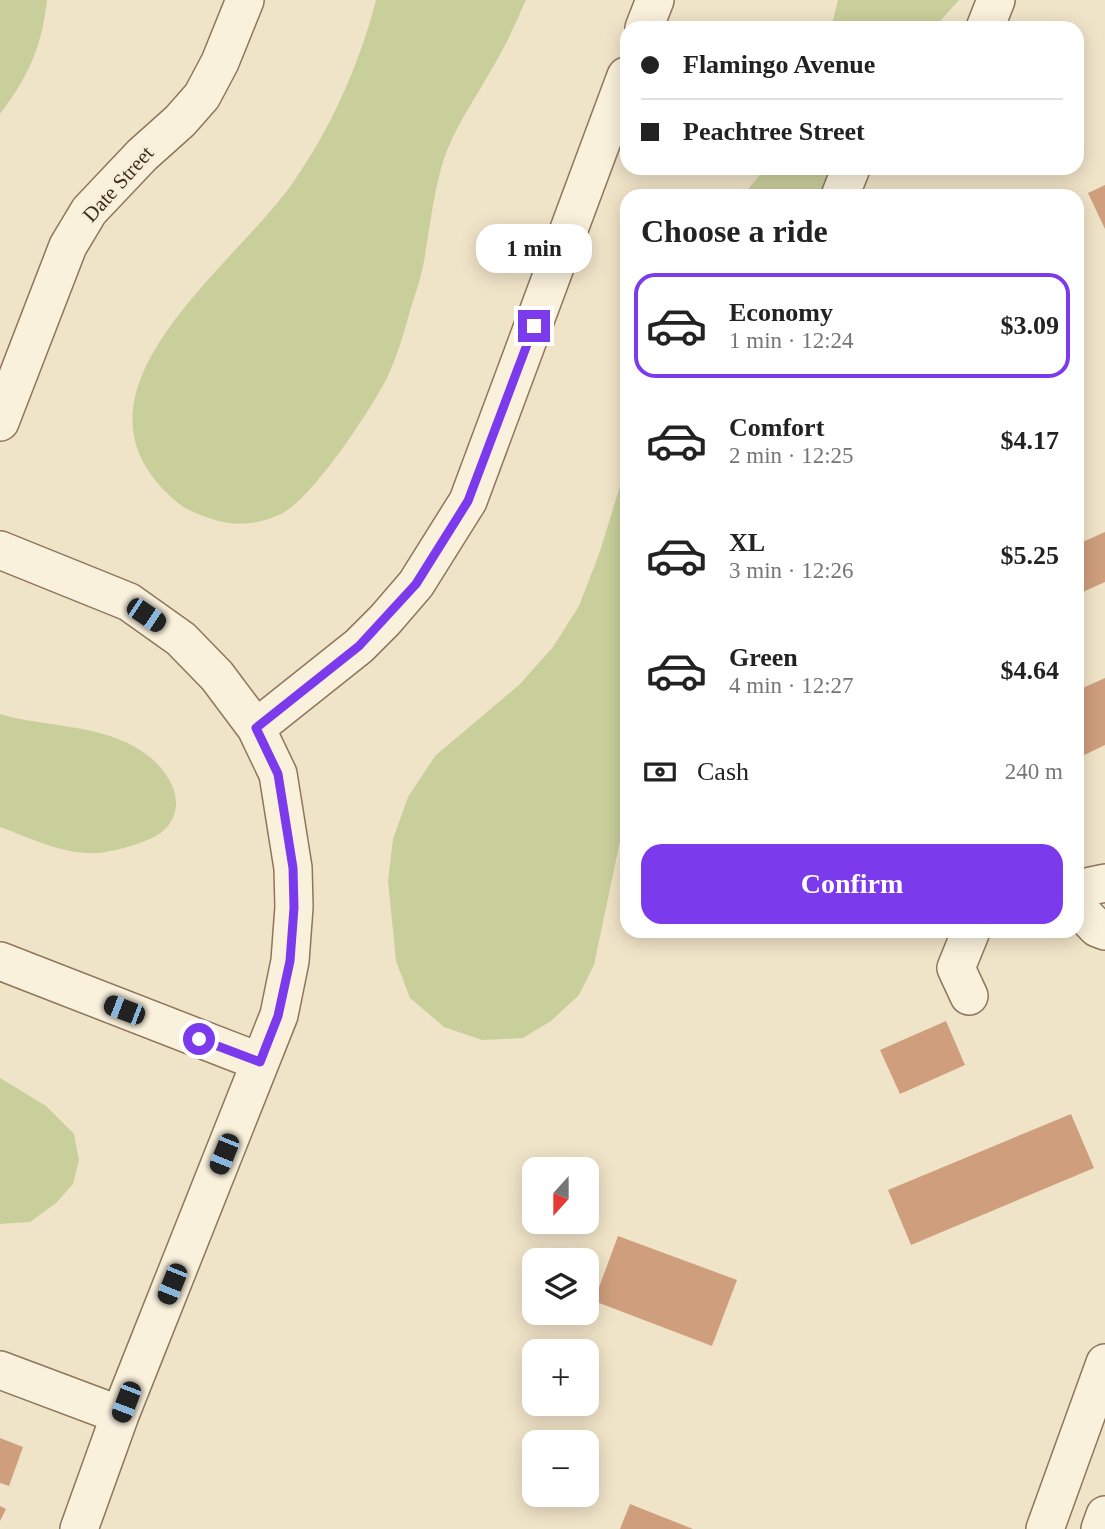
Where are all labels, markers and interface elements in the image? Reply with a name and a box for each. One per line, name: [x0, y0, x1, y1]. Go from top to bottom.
text: Flamingo Avenue: [683, 50, 875, 79]
text: Peachtree Street: [683, 117, 865, 146]
street label: Date Street: [78, 141, 158, 227]
text: Choose a ride: [641, 213, 828, 249]
callout: 1 min: [476, 224, 592, 274]
text: 1 min: [506, 236, 562, 261]
icon: car: [645, 294, 708, 357]
text: Economy: [729, 298, 833, 327]
route end: [518, 310, 550, 342]
text: $3.09: [1001, 311, 1059, 340]
text: 1 min · 12:24: [729, 328, 854, 353]
icon: car: [645, 409, 708, 472]
text: Comfort: [729, 413, 824, 442]
text: $4.17: [1001, 426, 1059, 455]
text: 2 min · 12:25: [729, 443, 854, 468]
icon: car: [645, 524, 708, 587]
text: XL: [729, 528, 765, 557]
text: $5.25: [1001, 541, 1059, 570]
text: 3 min · 12:26: [729, 558, 854, 583]
car: [123, 595, 170, 635]
icon: car: [645, 639, 708, 702]
text: Green: [729, 643, 798, 672]
text: $4.64: [1001, 656, 1059, 685]
text: 4 min · 12:27: [729, 673, 854, 698]
icon: cash: [641, 753, 679, 791]
text: Cash: [697, 757, 749, 786]
text: 240 m: [1005, 759, 1063, 784]
button: Confirm: [641, 844, 1063, 924]
car: [101, 993, 148, 1027]
route start: [183, 1023, 215, 1055]
car: [207, 1131, 242, 1177]
north arrow: [522, 1157, 598, 1234]
map controls: [522, 1157, 599, 1507]
button: layers: [522, 1248, 599, 1325]
car: [155, 1261, 190, 1307]
button: +: [522, 1339, 599, 1416]
car: [109, 1379, 144, 1425]
button: −: [522, 1430, 599, 1507]

